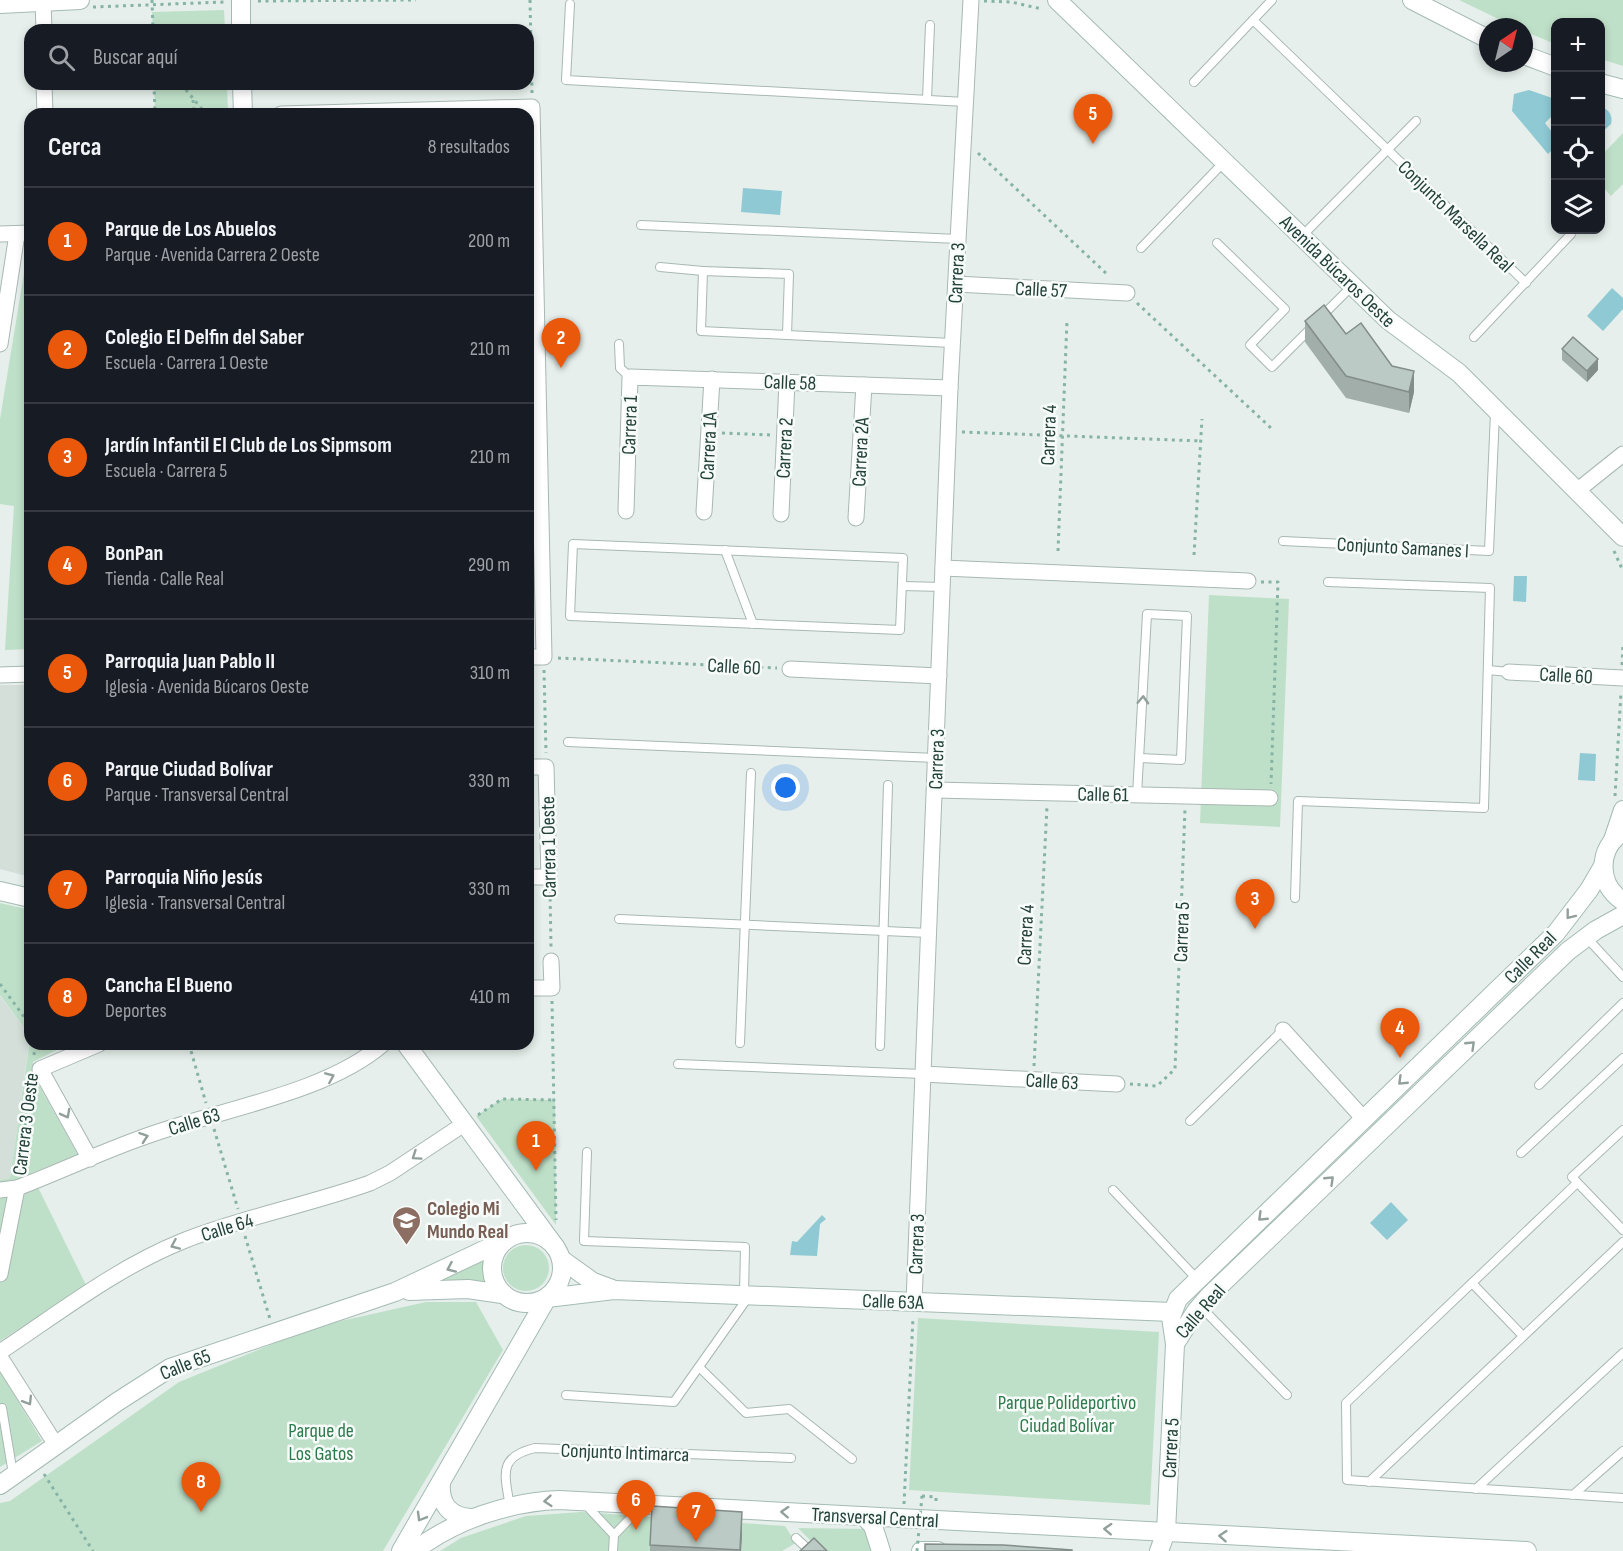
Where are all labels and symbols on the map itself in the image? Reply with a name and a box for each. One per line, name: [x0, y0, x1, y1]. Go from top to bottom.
north arrow: [1479, 18, 1533, 72]
pin: 5: [1074, 94, 1112, 144]
street label: Conjunto Marsella Real: [1392, 155, 1518, 278]
street label: Avenida Búcaros Oeste: [1274, 210, 1400, 333]
street label: Carrera 3: [943, 242, 971, 304]
street label: Calle 57: [1015, 277, 1067, 303]
pin: 2: [542, 318, 580, 368]
street label: Calle 58: [763, 370, 817, 396]
street label: Carrera 1: [617, 395, 643, 455]
street label: Carrera 4: [1036, 404, 1062, 466]
street label: Carrera 1A: [695, 411, 723, 481]
street label: Carrera 2A: [847, 416, 875, 487]
street label: Carrera 2: [771, 417, 799, 479]
street label: Conjunto Samanes I: [1336, 533, 1470, 563]
street label: Calle 60: [707, 654, 761, 680]
street label: Calle 60: [1539, 663, 1593, 689]
one-way arrow: [1136, 695, 1149, 704]
street label: Carrera 3: [924, 728, 950, 790]
your location: [771, 773, 800, 802]
street label: Calle 61: [1077, 783, 1129, 807]
street label: Carrera 1 Oeste: [536, 796, 562, 898]
pin: 3: [1236, 880, 1274, 929]
street label: Carrera 5: [1169, 901, 1195, 963]
street label: Carrera 4: [1012, 904, 1040, 966]
one-way arrow: [1567, 908, 1578, 919]
street label: Calle Real: [1500, 927, 1562, 989]
pin: 4: [1380, 1008, 1420, 1058]
one-way arrow: [1464, 1041, 1474, 1052]
street label: Calle 63: [1025, 1069, 1079, 1095]
street label: Carrera 3 Oeste: [8, 1071, 44, 1177]
one-way arrow: [323, 1072, 334, 1084]
one-way arrow: [1398, 1074, 1409, 1085]
street label: Calle 63: [166, 1103, 223, 1141]
one-way arrow: [59, 1108, 70, 1118]
pin: 1: [516, 1122, 556, 1171]
one-way arrow: [138, 1131, 149, 1144]
one-way arrow: [411, 1149, 422, 1160]
one-way arrow: [1324, 1176, 1334, 1187]
place label: Colegio Mi Mundo Real: [427, 1197, 508, 1244]
school or university icon: Colegio Mi Mundo Real: [390, 1204, 422, 1246]
street label: Calle 64: [198, 1209, 256, 1247]
one-way arrow: [1258, 1209, 1269, 1220]
street label: Carrera 3: [904, 1213, 930, 1275]
one-way arrow: [170, 1237, 181, 1249]
one-way arrow: [446, 1260, 457, 1272]
street label: Calle Real: [1171, 1280, 1231, 1344]
street label: Calle 63A: [862, 1289, 925, 1315]
street label: Calle 65: [157, 1344, 214, 1386]
park label: Parque Polideportivo Ciudad Bolívar: [998, 1391, 1136, 1438]
one-way arrow: [21, 1394, 32, 1405]
street label: Carrera 5: [1157, 1417, 1185, 1479]
park label: Parque de Los Gatos: [288, 1419, 354, 1466]
street label: Conjunto Intimarca: [560, 1439, 690, 1467]
pin: 8: [182, 1462, 220, 1512]
pin: 6: [616, 1480, 656, 1530]
pin: 7: [676, 1492, 716, 1542]
one-way arrow: [544, 1494, 553, 1507]
street label: Transversal Central: [811, 1503, 939, 1533]
one-way arrow: [781, 1506, 790, 1519]
one-way arrow: [417, 1511, 428, 1521]
one-way arrow: [1104, 1523, 1113, 1536]
one-way arrow: [1219, 1529, 1228, 1542]

